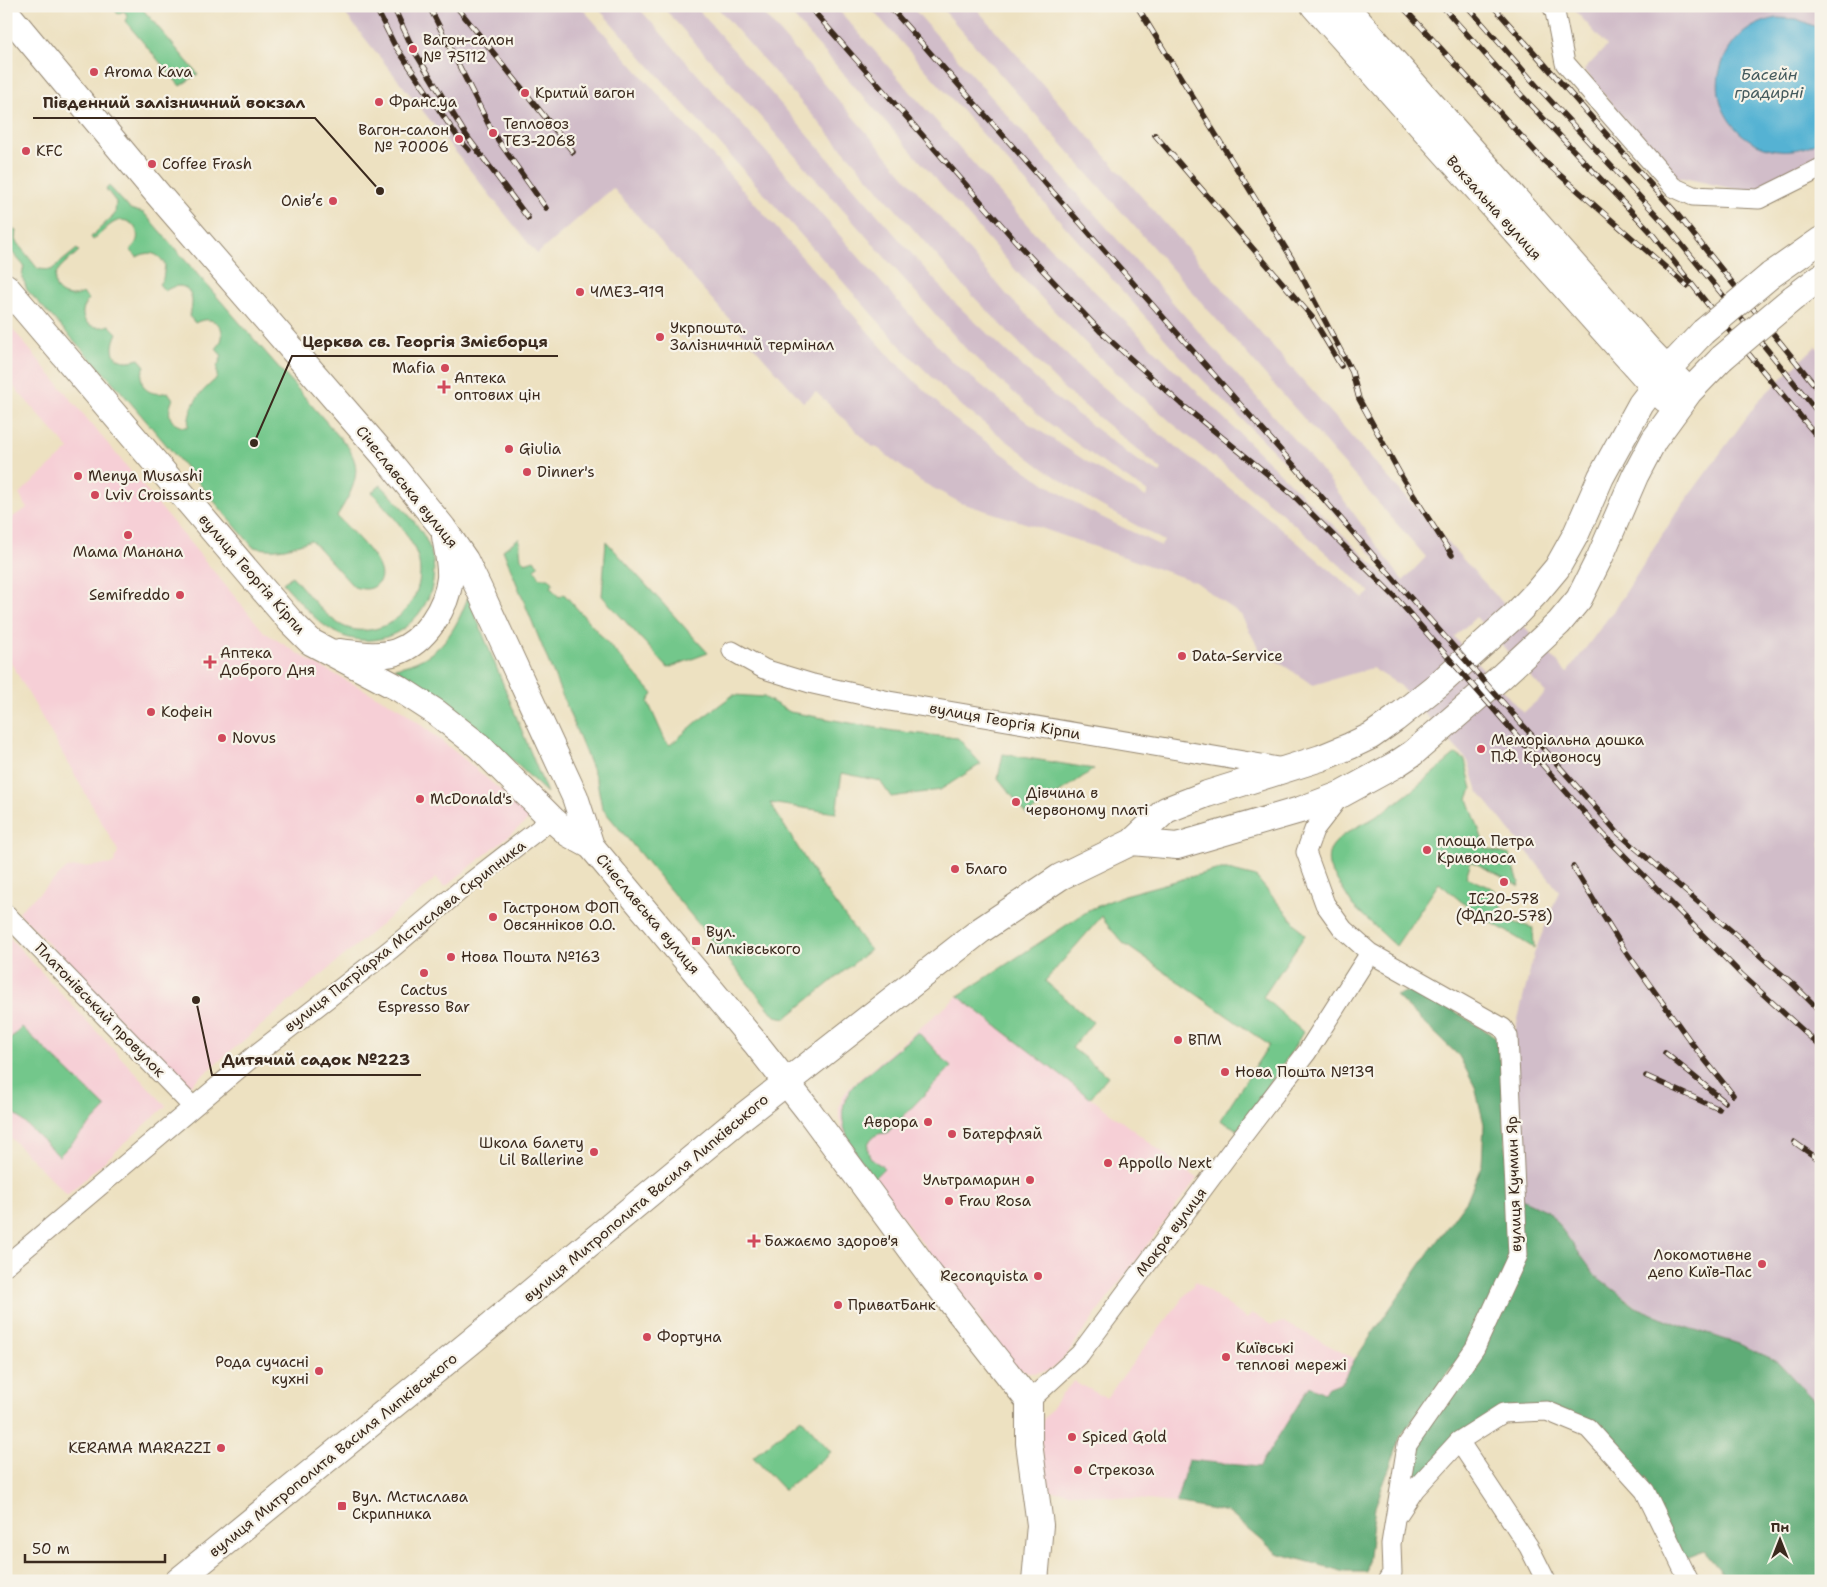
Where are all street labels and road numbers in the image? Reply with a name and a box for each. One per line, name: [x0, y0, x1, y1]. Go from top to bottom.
street label: Вокзальна вулиця: [1442, 152, 1546, 264]
street label: Січеславська вулиця: [351, 422, 463, 552]
street label: вулиця Георгія Кірпи: [194, 510, 310, 638]
street label: вулиця Георгія Кірпи: [928, 698, 1082, 744]
street label: вулиця Патріарха Мстислава Скрипника: [280, 835, 530, 1037]
street label: Січеславська вулиця: [591, 849, 705, 979]
street label: Платонівський провулок: [31, 939, 170, 1081]
street label: вулиця Митрополита Василя Липківського: [519, 1089, 773, 1307]
street label: вулиця Кучмин Яр: [1502, 1116, 1526, 1252]
street label: Мокра вулиця: [1131, 1183, 1211, 1281]
street label: вулиця Митрополита Василя Липківського: [205, 1348, 461, 1562]

